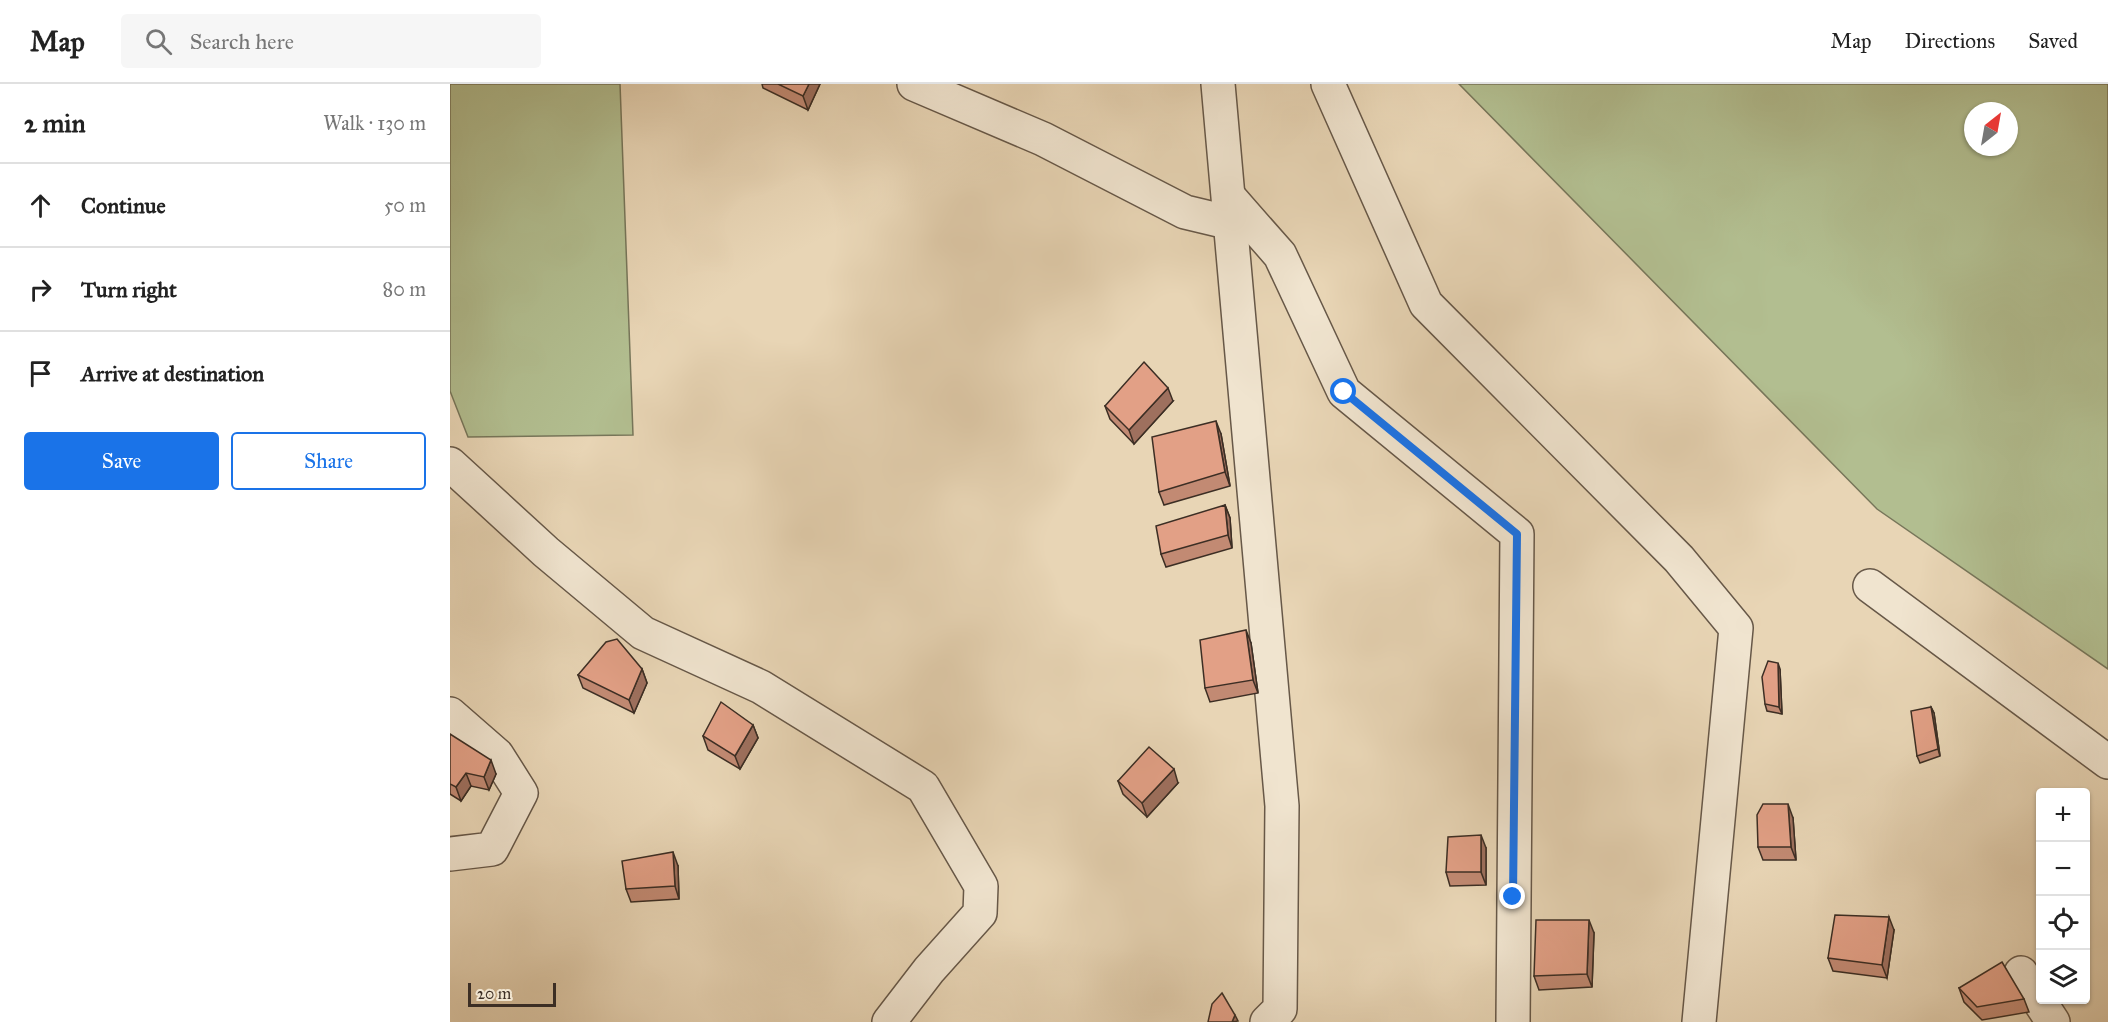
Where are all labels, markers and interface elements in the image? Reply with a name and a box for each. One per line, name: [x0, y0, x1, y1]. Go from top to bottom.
search box: [121, 14, 541, 68]
text: Map: [30, 24, 85, 59]
icon: search: [142, 25, 175, 58]
text: Search here: [190, 28, 294, 55]
text: Map: [1831, 28, 1872, 54]
text: Directions: [1905, 28, 1995, 54]
text: Saved: [2028, 28, 2078, 54]
north arrow: [1964, 102, 2018, 156]
text: 2 min: [24, 107, 85, 139]
text: Walk · 130 m: [323, 111, 426, 135]
icon: ahead: [24, 189, 57, 222]
text: Continue: [81, 192, 166, 219]
text: 50 m: [384, 193, 426, 217]
icon: right: [24, 273, 57, 306]
text: Turn right: [81, 276, 177, 303]
text: 80 m: [383, 277, 426, 301]
icon: arrive: [24, 357, 57, 390]
text: Arrive at destination: [81, 360, 264, 387]
route start: [1330, 378, 1356, 404]
button: Save: [24, 432, 219, 490]
button: Share: [231, 432, 426, 490]
map controls: [2036, 788, 2090, 1004]
button: +: [2036, 788, 2090, 842]
button: −: [2036, 842, 2090, 896]
route end: [1499, 883, 1525, 909]
button: locate: [2036, 896, 2090, 950]
button: layers: [2036, 950, 2090, 1004]
scale bar: [468, 980, 556, 1008]
text: 20 m: [477, 984, 511, 1003]

